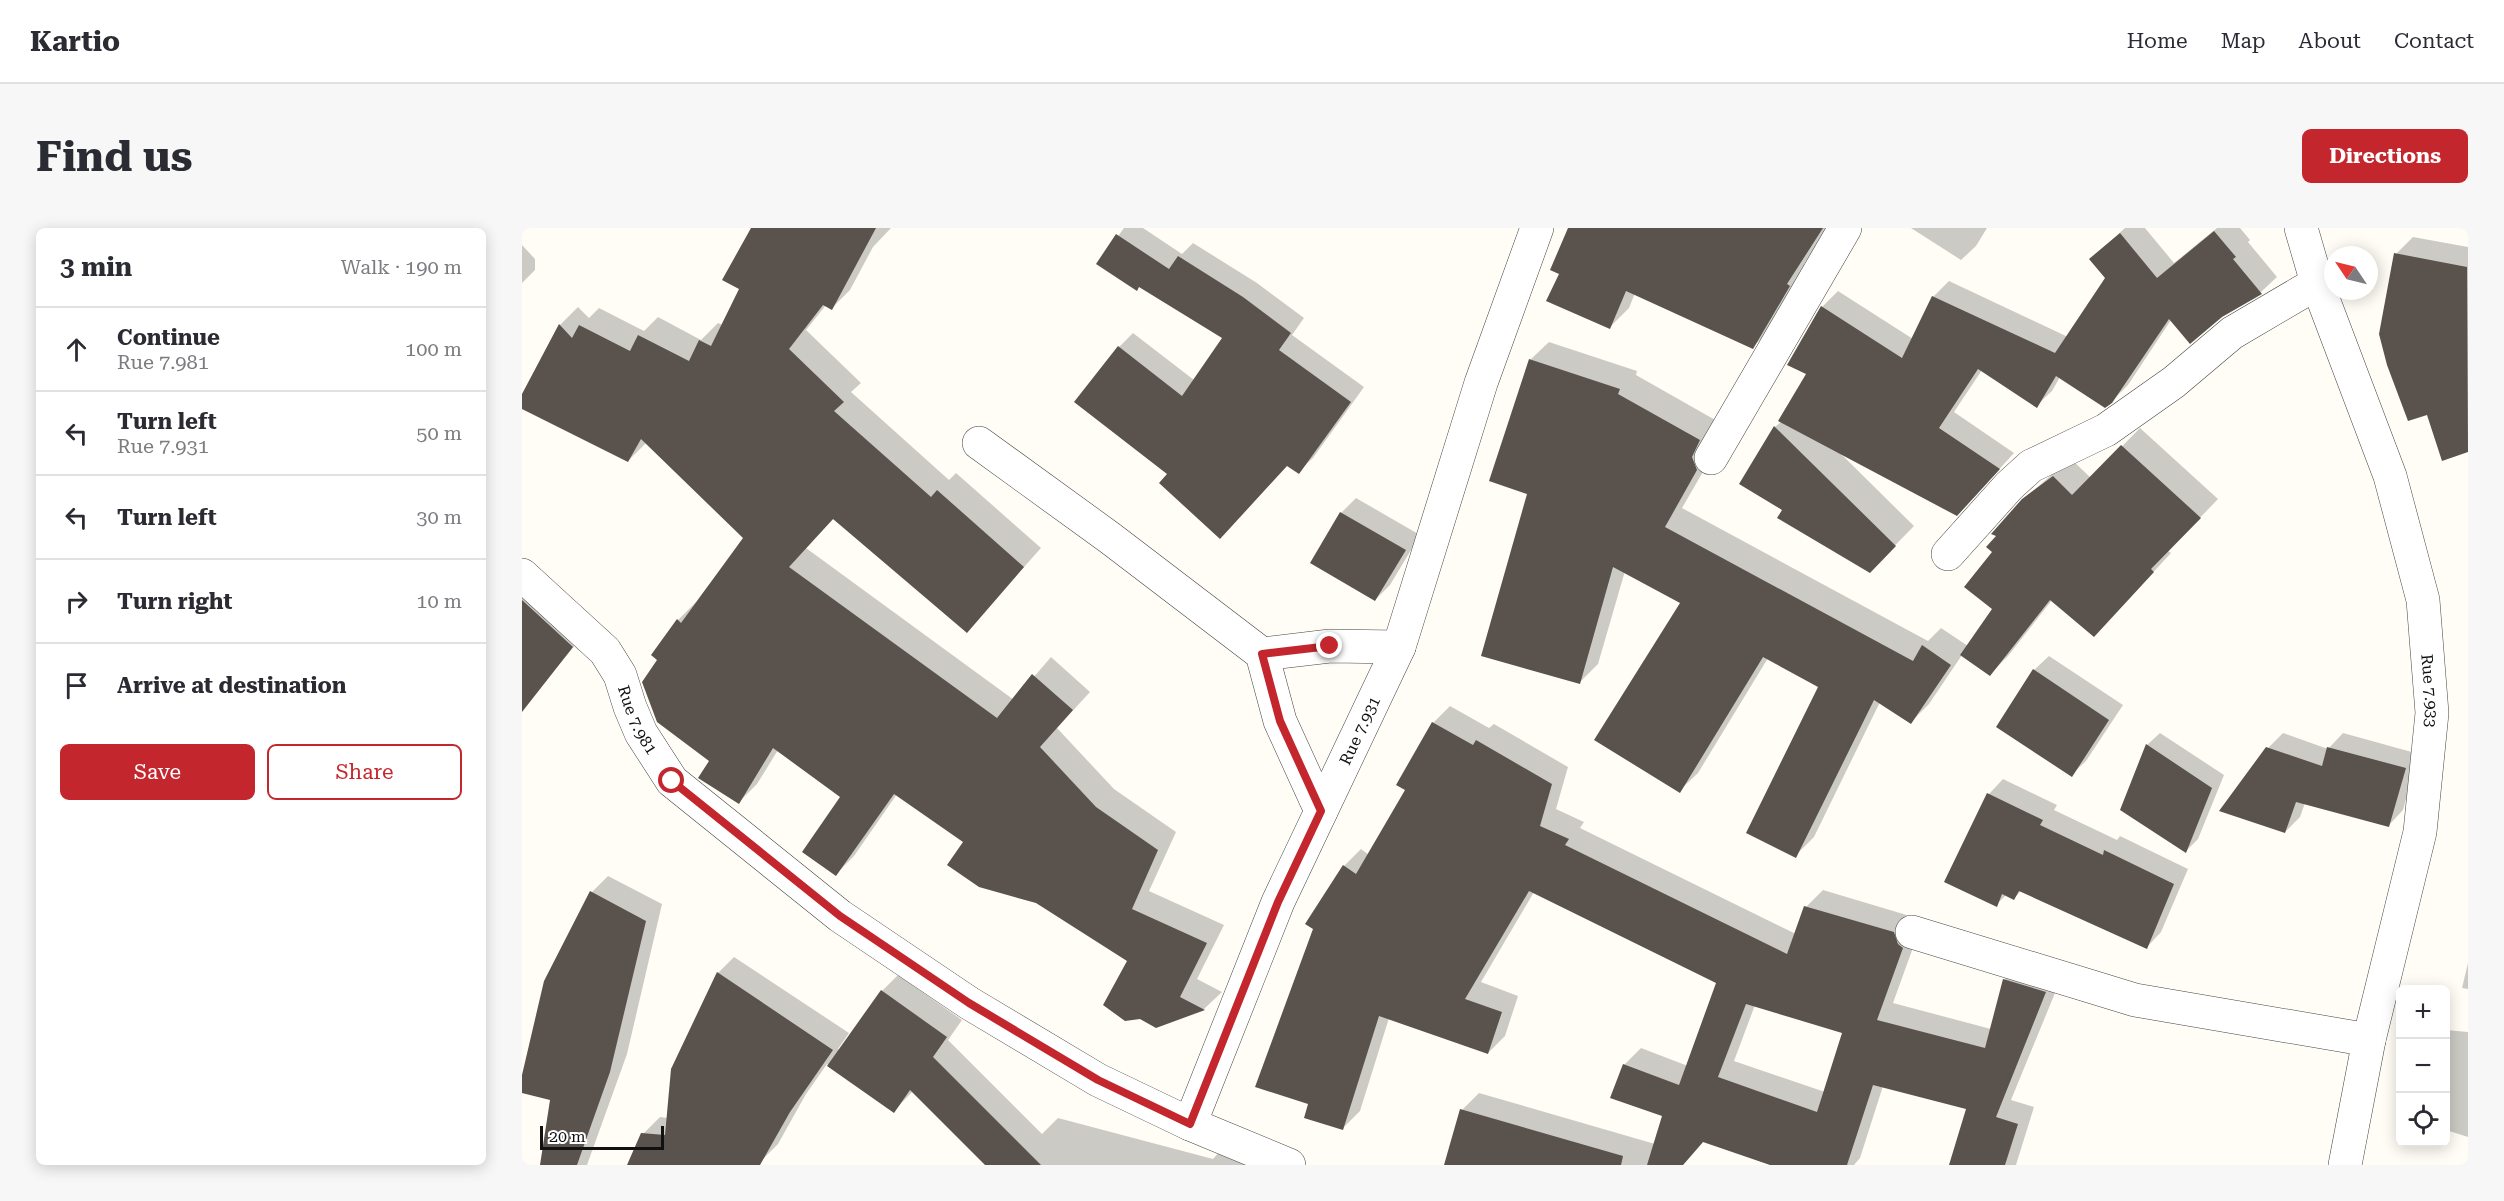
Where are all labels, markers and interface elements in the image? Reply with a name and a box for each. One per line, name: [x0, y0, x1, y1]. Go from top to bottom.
text: Kartio: [30, 25, 120, 58]
text: Home: [2127, 29, 2188, 53]
text: Map: [2221, 29, 2266, 53]
text: About: [2299, 29, 2361, 53]
text: Contact: [2394, 29, 2474, 53]
button: Directions: [2302, 129, 2468, 183]
text: Find us: [36, 132, 193, 181]
north arrow: [2324, 246, 2378, 300]
text: 3 min: [60, 252, 132, 282]
text: Walk · 190 m: [341, 255, 462, 279]
text: Continue: [117, 325, 220, 350]
icon: ahead: [60, 333, 93, 366]
text: 100 m: [405, 337, 462, 361]
text: Rue 7.981: [117, 350, 209, 374]
text: Turn left: [117, 409, 217, 434]
icon: left: [60, 417, 93, 450]
text: 50 m: [416, 421, 462, 445]
text: Rue 7.931: [117, 434, 209, 458]
icon: left: [60, 501, 93, 534]
text: Turn left: [117, 505, 217, 530]
text: 30 m: [416, 505, 462, 529]
icon: right: [60, 585, 93, 618]
text: Turn right: [117, 589, 232, 614]
text: 10 m: [416, 589, 462, 613]
route end: [1316, 632, 1342, 658]
street label: Rue 7.933: [2418, 653, 2442, 728]
icon: arrive: [60, 669, 93, 702]
text: Arrive at destination: [117, 673, 346, 698]
street label: Rue 7.981: [614, 683, 662, 758]
street label: Rue 7.931: [1335, 693, 1384, 768]
button: Save: [60, 744, 255, 800]
button: Share: [267, 744, 462, 800]
route start: [658, 767, 684, 793]
map controls: [2396, 985, 2450, 1147]
button: +: [2396, 985, 2450, 1039]
button: −: [2396, 1039, 2450, 1093]
button: locate: [2396, 1093, 2450, 1147]
scale bar: [540, 1123, 664, 1150]
text: 20 m: [549, 1127, 586, 1146]

